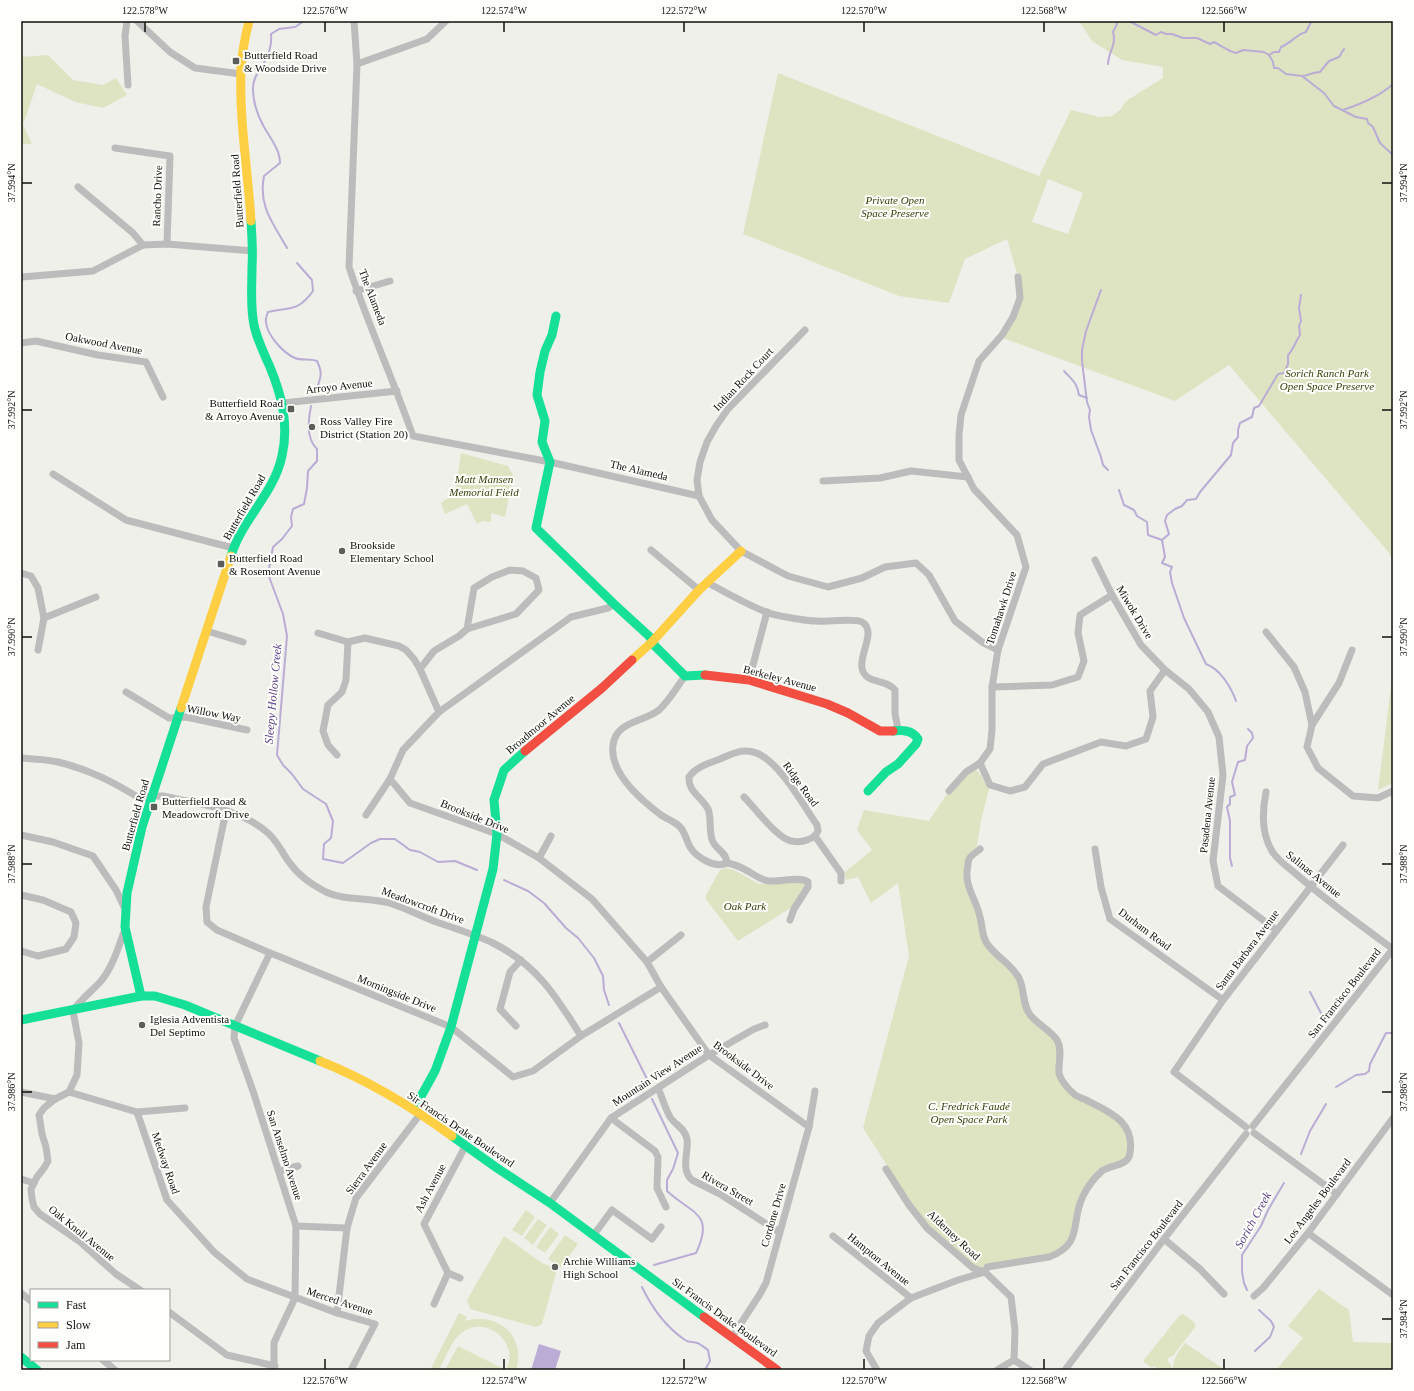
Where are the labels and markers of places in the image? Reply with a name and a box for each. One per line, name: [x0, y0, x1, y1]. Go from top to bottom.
place label: Butterfield Road & Woodside Drive: [244, 49, 327, 74]
marker: Butterfield Road & Woodside Drive: [231, 56, 241, 66]
place label: Butterfield Road & Arroyo Avenue: [205, 397, 283, 422]
marker: Butterfield Road & Arroyo Avenue: [286, 404, 296, 414]
place label: Ross Valley Fire District (Station 20): [320, 415, 408, 441]
marker: Ross Valley Fire District (Station 20): [307, 422, 317, 432]
place label: Brookside Elementary School: [350, 539, 434, 564]
marker: Brookside Elementary School: [337, 546, 347, 556]
place label: Butterfield Road & Rosemont Avenue: [229, 552, 321, 577]
marker: Butterfield Road & Rosemont Avenue: [216, 559, 226, 569]
place label: Butterfield Road & Meadowcroft Drive: [162, 795, 249, 820]
marker: Butterfield Road & Meadowcroft Drive: [149, 802, 159, 812]
place label: Iglesia Adventista Del Septimo: [150, 1013, 229, 1038]
marker: Iglesia Adventista Del Septimo: [137, 1020, 147, 1030]
place label: Archie Williams High School: [563, 1255, 635, 1280]
marker: Archie Williams High School: [550, 1262, 560, 1272]

